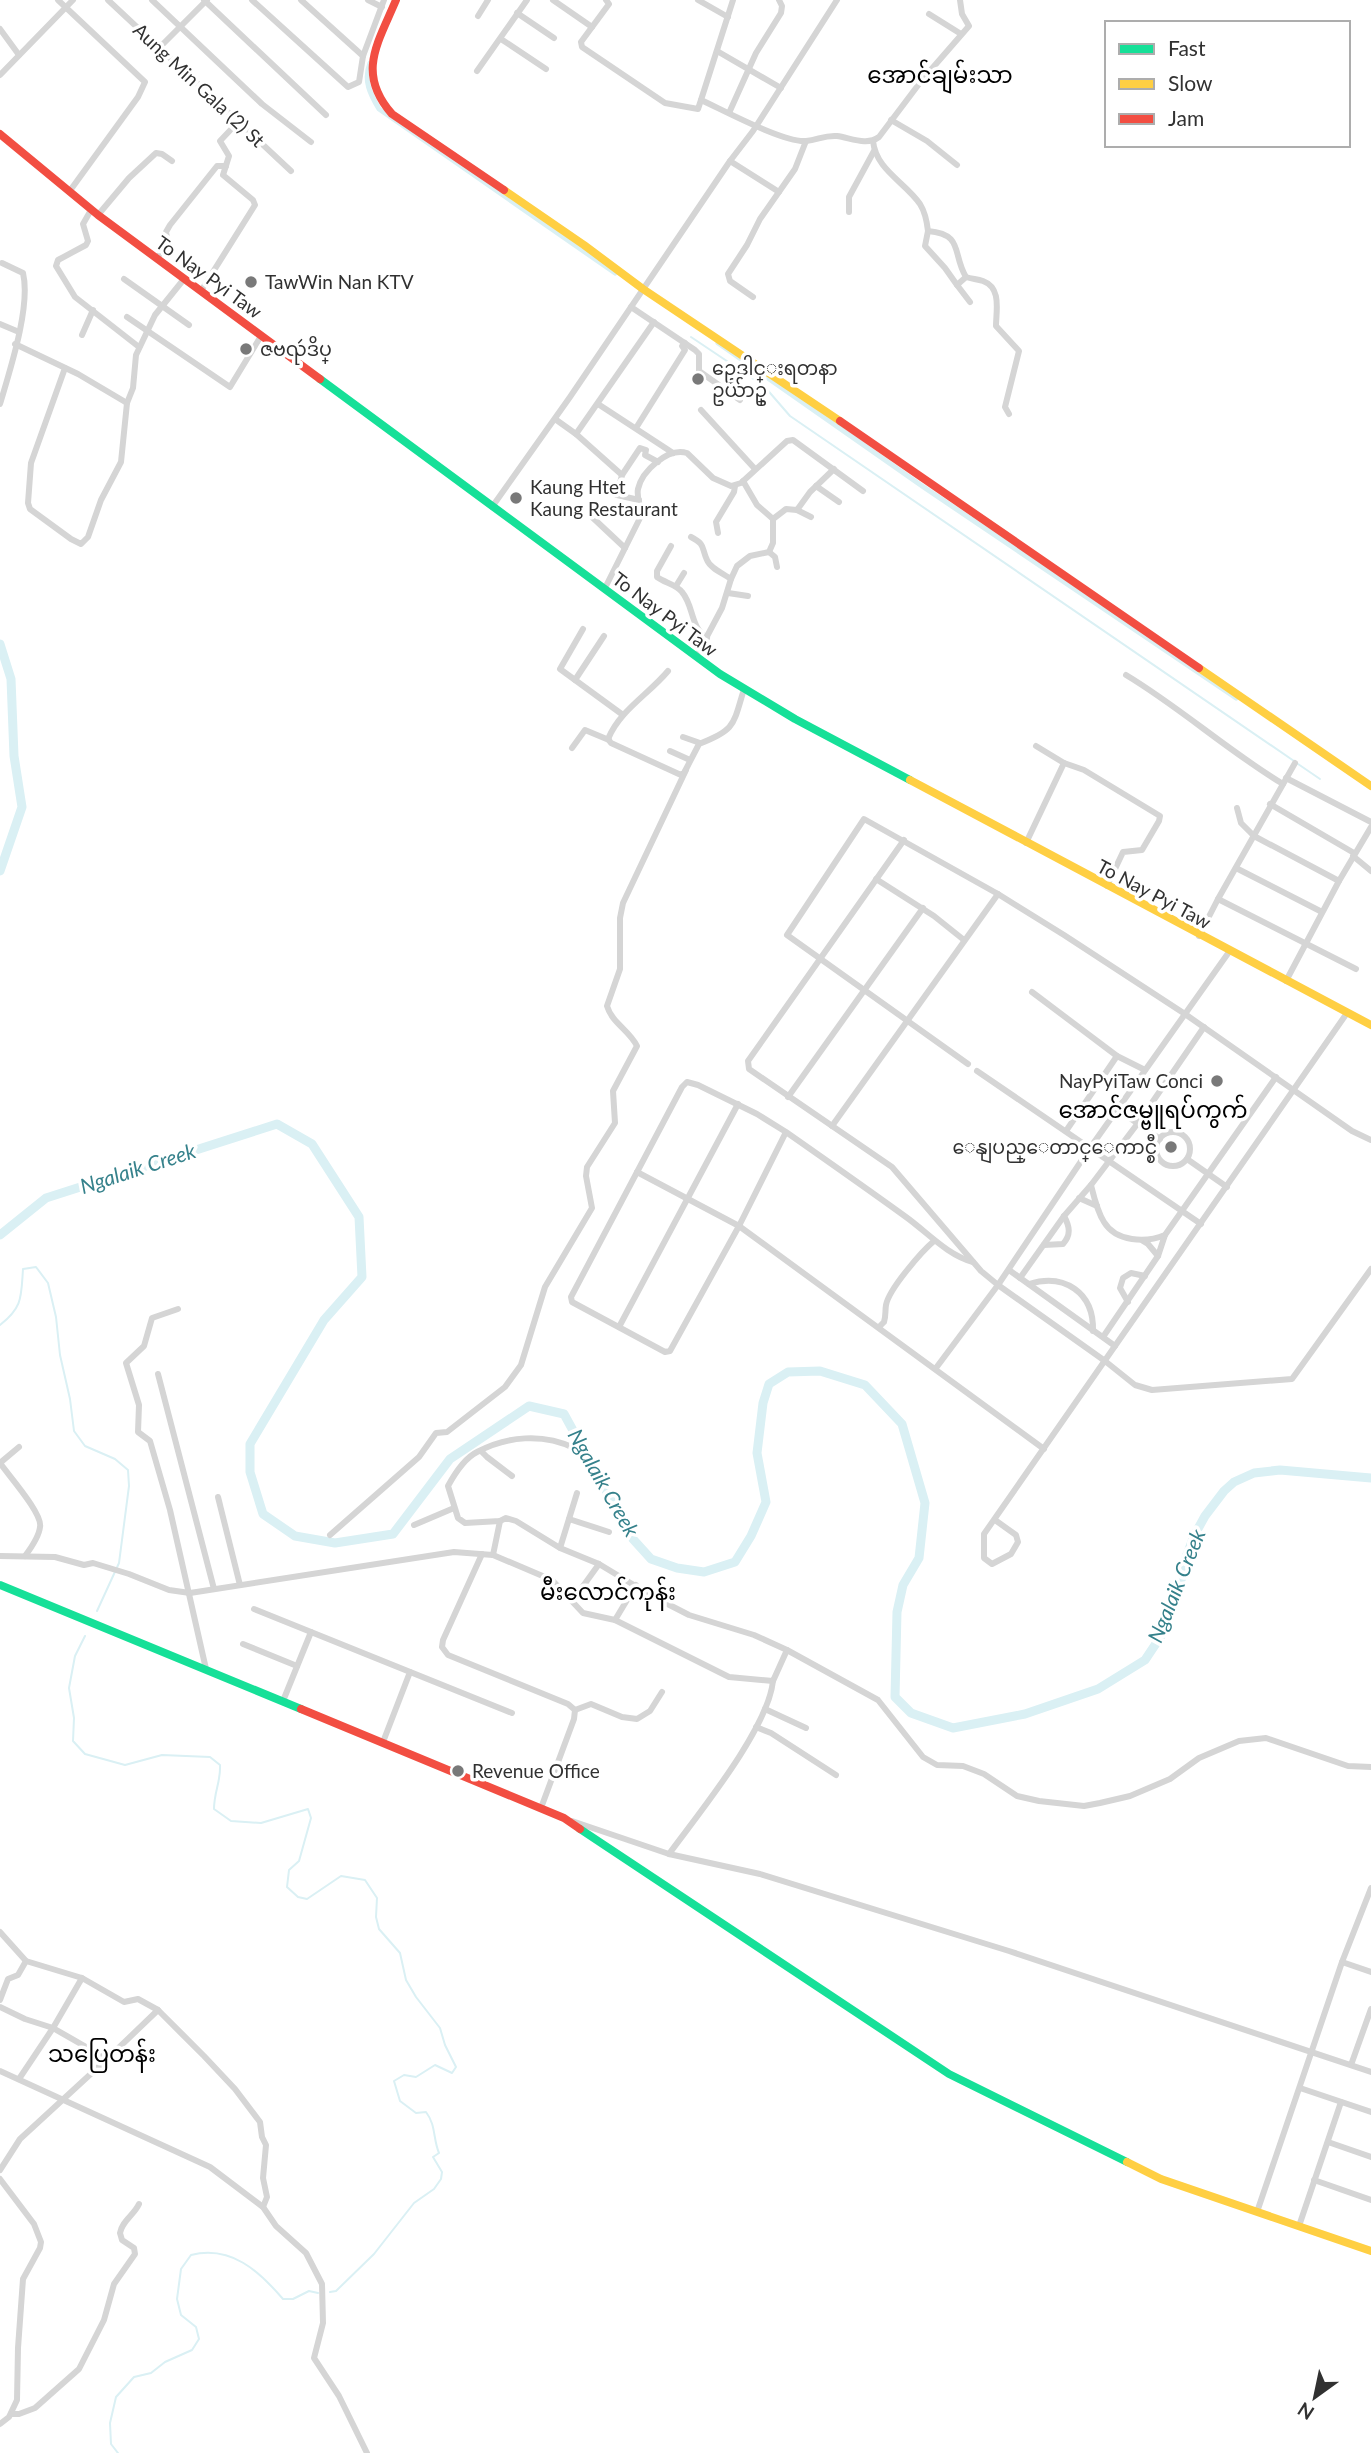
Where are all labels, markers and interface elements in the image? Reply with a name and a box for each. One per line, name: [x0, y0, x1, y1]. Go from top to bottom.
street label: Aung Min Gala (2) St: [129, 18, 270, 151]
legend: [1105, 21, 1350, 147]
text: Fast: [1168, 35, 1206, 60]
district label: အောင်ချမ်းသာ: [867, 59, 1013, 94]
text: Slow: [1168, 70, 1213, 95]
text: Jam: [1168, 105, 1204, 130]
street label: To Nay Pyi Taw: [152, 230, 267, 323]
place label: TawWin Nan KTV: [265, 270, 414, 293]
marker: TawWin Nan KTV: [243, 274, 259, 290]
place label: ဇဗၺဴဒိပ္: [260, 335, 332, 365]
marker: ဇဗၺဴဒိပ္: [238, 341, 254, 357]
place label: ဥေဒါင္းရတနာ ဥယ်ာဥ္: [712, 355, 838, 406]
marker: ဥေဒါင္းရတနာ ဥယ်ာဥ္: [690, 371, 706, 387]
place label: Kaung Htet Kaung Restaurant: [530, 475, 678, 520]
marker: Kaung Htet Kaung Restaurant: [508, 490, 524, 506]
street label: To Nay Pyi Taw: [608, 567, 722, 661]
street label: To Nay Pyi Taw: [1093, 854, 1215, 933]
place label: NayPyiTaw Conci: [1059, 1069, 1203, 1092]
marker: NayPyiTaw Conci: [1209, 1073, 1225, 1089]
district label: အောင်ဇမ္ဗူရပ်ကွက်: [1058, 1094, 1248, 1130]
place label: ေနျပည္ေတာင္ေကာင္စီ: [952, 1133, 1157, 1164]
water label: Ngalaik Creek: [77, 1137, 199, 1198]
marker: ေနျပည္ေတာင္ေကာင္စီ: [1163, 1139, 1179, 1155]
water label: Ngalaik Creek: [563, 1424, 646, 1541]
water label: Ngalaik Creek: [1142, 1524, 1210, 1646]
district label: မီးလောင်ကုန်း: [540, 1576, 676, 1611]
place label: Revenue Office: [472, 1759, 600, 1782]
marker: Revenue Office: [450, 1763, 466, 1779]
district label: သပြေတန်း: [48, 2038, 156, 2073]
north arrow: [1280, 2362, 1350, 2432]
text: N: [1293, 2398, 1318, 2425]

